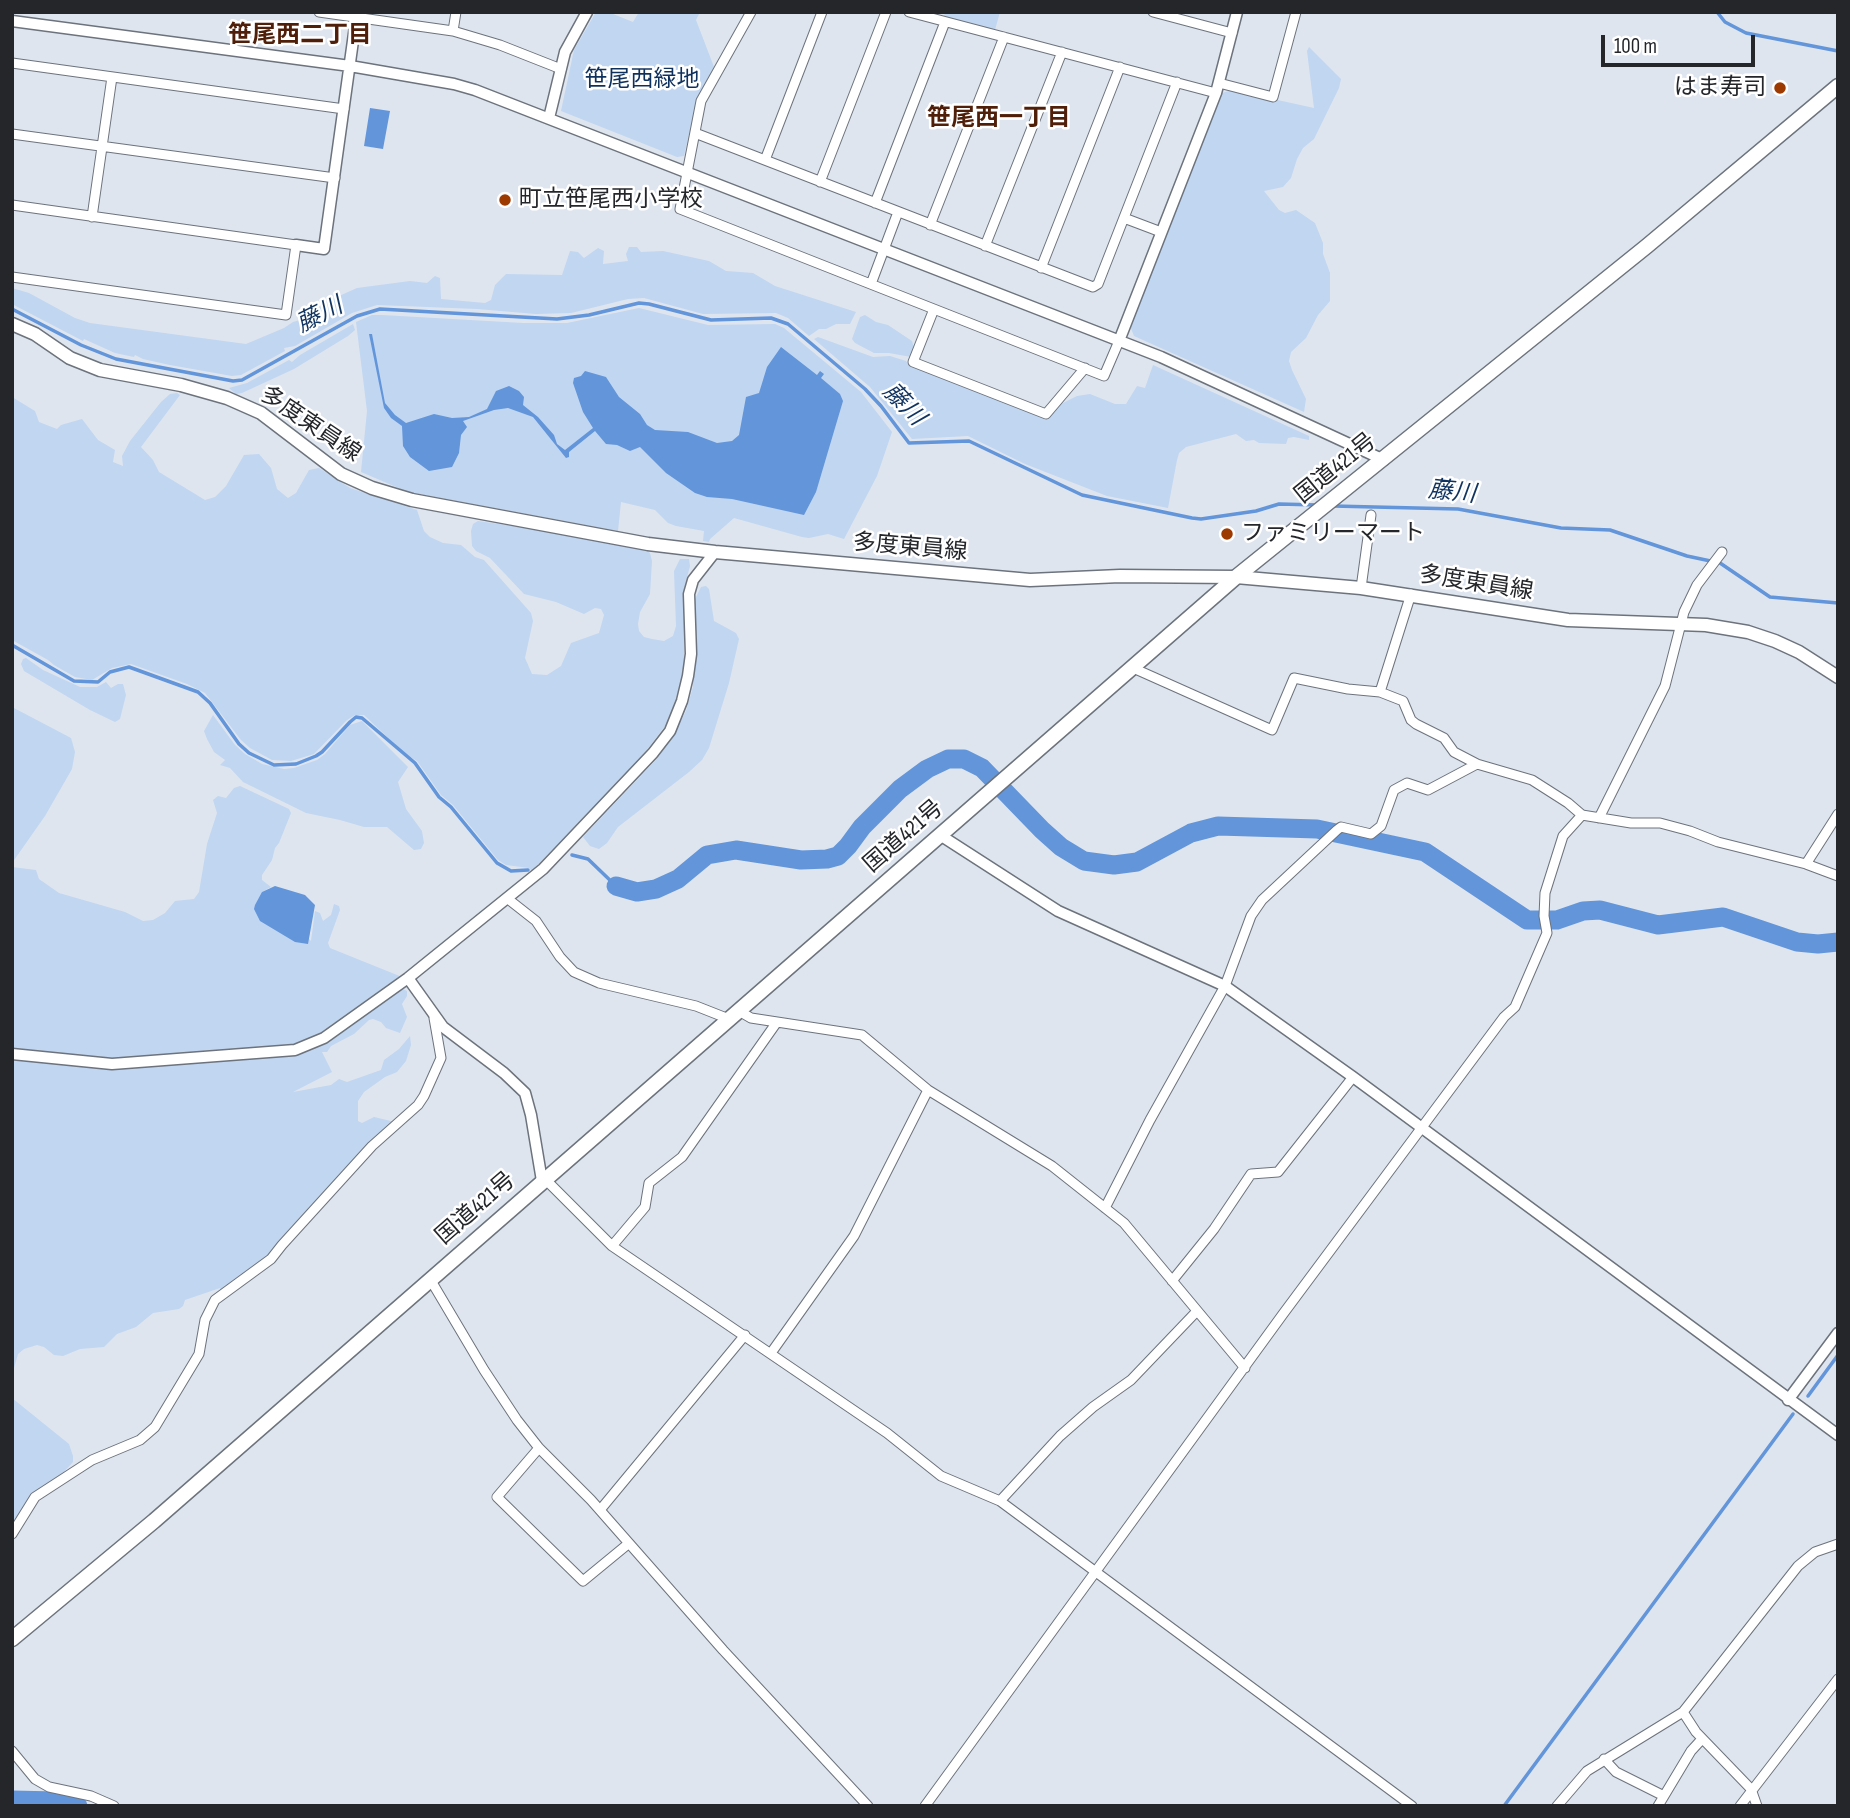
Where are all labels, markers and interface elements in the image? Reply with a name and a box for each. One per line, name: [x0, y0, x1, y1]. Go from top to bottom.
scale bar: [1605, 21, 1759, 65]
district label: 笹尾西二丁目: [228, 22, 372, 50]
text: 100 m: [1614, 34, 1657, 59]
park label: 笹尾西緑地: [585, 66, 699, 94]
place label: はま寿司: [1674, 74, 1766, 102]
marker: はま寿司: [1772, 80, 1788, 96]
district label: 笹尾西一丁目: [927, 105, 1071, 133]
place label: 町立笹尾西小学校: [519, 186, 703, 214]
marker: 町立笹尾西小学校: [497, 192, 513, 208]
water label: 藤川: [292, 292, 348, 340]
water label: 藤川: [876, 378, 930, 432]
street label: 多度東員線: [255, 381, 365, 469]
street label: 国道421号: [1290, 428, 1382, 510]
water label: 藤川: [1427, 476, 1477, 510]
place label: ファミリーマート: [1241, 520, 1425, 548]
marker: ファミリーマート: [1219, 526, 1235, 542]
street label: 多度東員線: [852, 529, 968, 567]
street label: 多度東員線: [1417, 561, 1535, 607]
street label: 国道421号: [859, 795, 949, 879]
street label: 国道421号: [431, 1167, 521, 1251]

